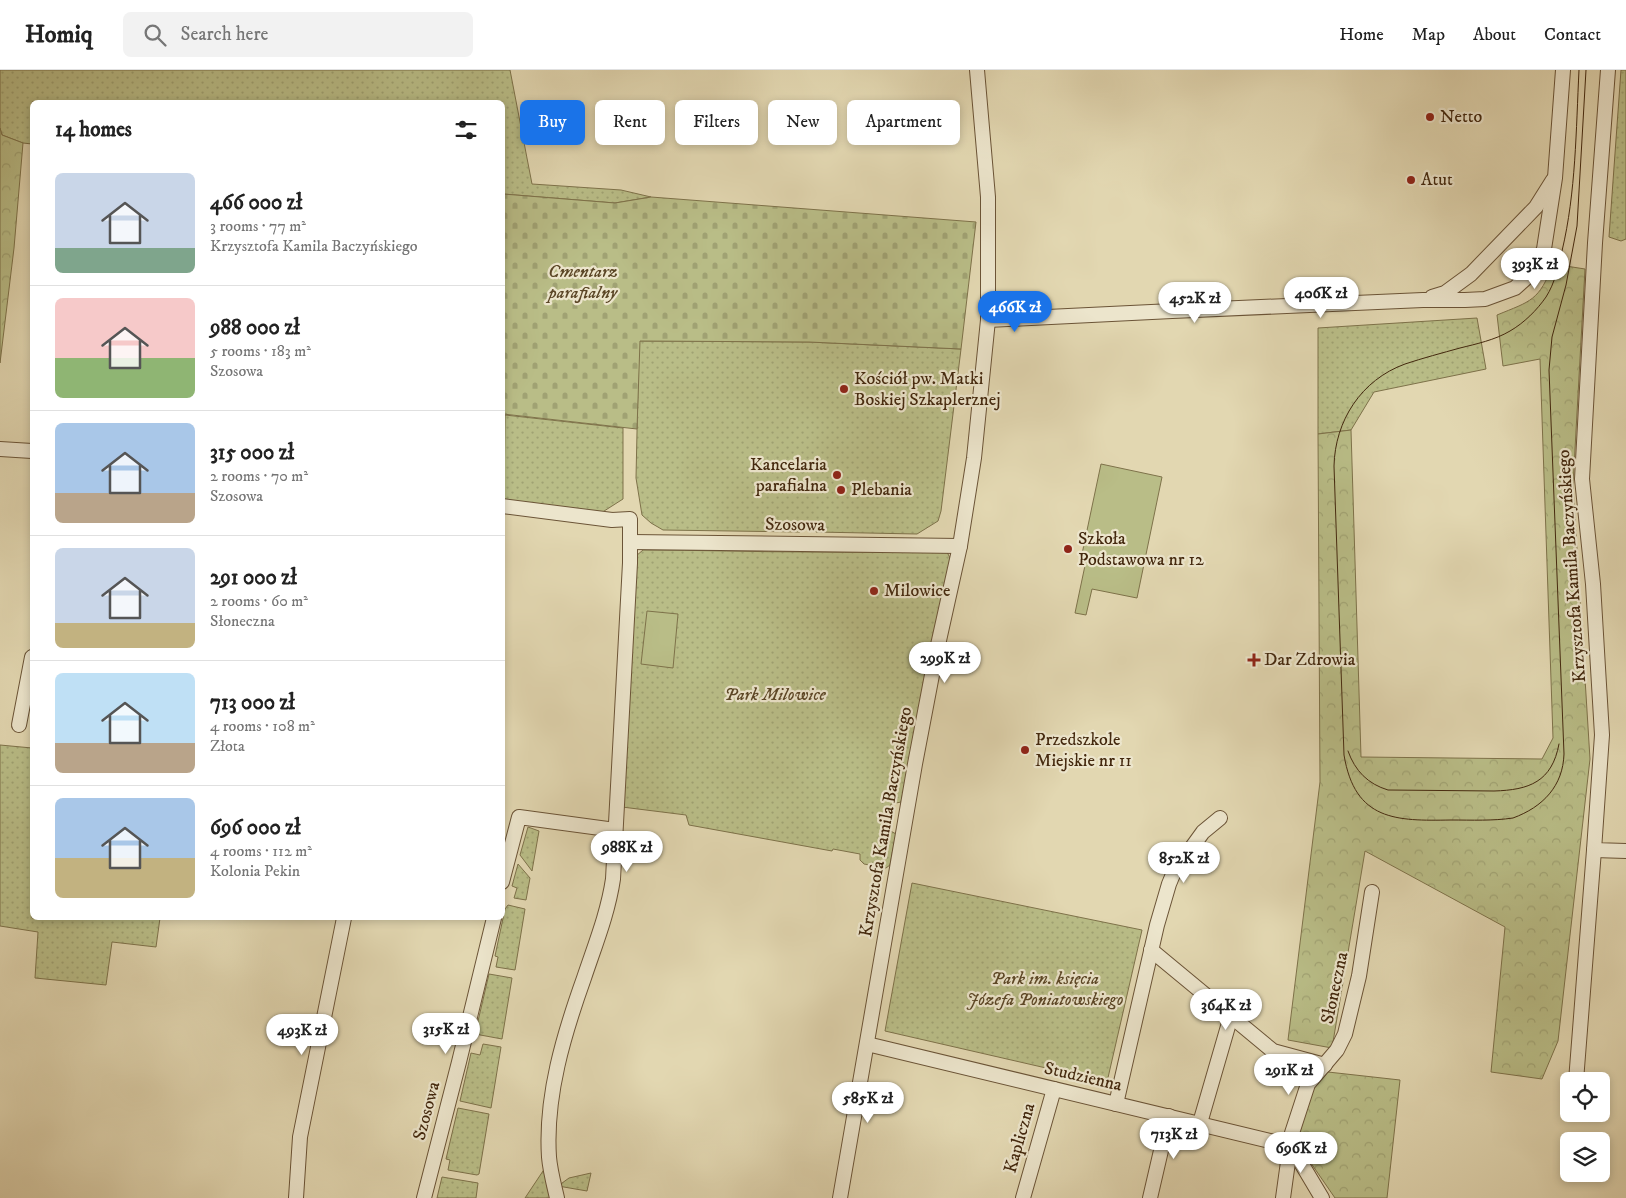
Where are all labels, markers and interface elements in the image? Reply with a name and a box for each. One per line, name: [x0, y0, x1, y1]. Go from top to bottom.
search box: [123, 12, 473, 57]
text: Homiq: [25, 20, 93, 50]
icon: search: [141, 21, 169, 49]
text: Search here: [181, 23, 268, 46]
text: Home: [1339, 24, 1384, 46]
text: Map: [1412, 24, 1445, 46]
text: About: [1473, 24, 1516, 46]
text: Contact: [1544, 24, 1601, 46]
chip: Buy: [520, 100, 585, 145]
chip: Rent: [595, 100, 665, 145]
chip: Filters: [675, 100, 758, 145]
chip: New: [768, 100, 837, 145]
chip: Apartment: [847, 100, 960, 145]
place label: Netto: [1440, 106, 1482, 128]
marker: Netto: [1424, 111, 1436, 123]
icon: filters: [452, 116, 480, 144]
text: 14 homes: [55, 117, 132, 143]
place label: Atut: [1421, 169, 1453, 191]
marker: Atut: [1405, 174, 1417, 186]
text: 466 000 zł: [210, 190, 302, 216]
icon: home: [95, 193, 155, 253]
text: 3 rooms · 77 m²: [210, 216, 306, 236]
text: Krzysztofa Kamila Baczyńskiego: [210, 236, 418, 256]
pin: 393K zł: [1489, 248, 1581, 290]
text: 393K zł: [1512, 254, 1558, 274]
park label: Cmentarz parafialny: [546, 261, 618, 304]
pin: 406K zł: [1275, 276, 1367, 319]
pin: 452K zł: [1149, 282, 1241, 324]
text: 406K zł: [1295, 283, 1347, 303]
text: 452K zł: [1169, 288, 1221, 308]
pin: 466K zł: [969, 290, 1061, 333]
text: 466K zł: [989, 297, 1041, 317]
text: 988 000 zł: [210, 315, 300, 341]
icon: home: [95, 318, 155, 378]
text: 5 rooms · 183 m²: [210, 341, 311, 361]
text: Szosowa: [210, 361, 263, 381]
place label: Kościół pw. Matki Boskiej Szkaplerznej: [854, 368, 1000, 411]
marker: Kościół pw. Matki Boskiej Szkaplerznej: [838, 383, 850, 395]
text: 315 000 zł: [210, 440, 294, 466]
icon: home: [95, 443, 155, 503]
street label: Krzysztofa Kamila Baczyńskiego: [1553, 449, 1591, 683]
place label: Kancelaria parafialna: [750, 454, 827, 497]
text: 2 rooms · 70 m²: [210, 466, 308, 486]
marker: Kancelaria parafialna: [831, 469, 843, 481]
place label: Plebania: [851, 479, 912, 501]
marker: Plebania: [835, 484, 847, 496]
text: Szosowa: [210, 486, 263, 506]
street label: Szosowa: [765, 513, 825, 537]
place label: Szkoła Podstawowa nr 12: [1078, 528, 1204, 571]
marker: Szkoła Podstawowa nr 12: [1062, 543, 1074, 555]
text: 291 000 zł: [210, 565, 297, 591]
icon: home: [95, 568, 155, 628]
place label: Milowice: [884, 580, 951, 602]
marker: Milowice: [868, 585, 880, 597]
text: 2 rooms · 60 m²: [210, 591, 308, 611]
text: Słoneczna: [210, 611, 275, 631]
pin: 299K zł: [899, 642, 991, 684]
text: 299K zł: [920, 648, 970, 668]
place label: Dar Zdrowia: [1264, 649, 1356, 671]
marker: Dar Zdrowia: [1248, 654, 1260, 666]
park label: Park Milowice: [724, 684, 827, 706]
text: 713 000 zł: [210, 690, 295, 716]
icon: home: [95, 693, 155, 753]
street label: Krzysztofa Kamila Baczyńskiego: [855, 705, 917, 939]
text: 4 rooms · 108 m²: [210, 716, 315, 736]
place label: Przedszkole Miejskie nr 11: [1035, 729, 1132, 772]
text: Złota: [210, 736, 245, 756]
marker: Przedszkole Miejskie nr 11: [1019, 744, 1031, 756]
text: 696 000 zł: [210, 815, 301, 841]
icon: home: [95, 818, 155, 878]
pin: 988K zł: [581, 830, 673, 873]
text: 988K zł: [602, 837, 652, 857]
text: 4 rooms · 112 m²: [210, 841, 312, 861]
pin: 852K zł: [1138, 842, 1230, 884]
text: 852K zł: [1159, 848, 1209, 868]
text: Kolonia Pekin: [210, 861, 300, 881]
street label: Słoneczna: [1317, 950, 1353, 1026]
park label: Park im. księcia Józefa Poniatowskiego: [967, 968, 1124, 1011]
pin: 364K zł: [1180, 988, 1272, 1031]
text: 364K zł: [1201, 995, 1251, 1015]
pin: 315K zł: [400, 1012, 492, 1055]
pin: 493K zł: [256, 1014, 348, 1056]
text: 315K zł: [423, 1019, 469, 1039]
text: 493K zł: [277, 1020, 327, 1040]
pin: 291K zł: [1243, 1054, 1335, 1096]
street label: Studzienna: [1042, 1057, 1124, 1097]
text: 291K zł: [1265, 1060, 1313, 1080]
map controls: [1560, 1072, 1610, 1182]
button: locate: [1560, 1072, 1610, 1122]
street label: Szosowa: [409, 1079, 445, 1143]
pin: 585K zł: [822, 1082, 914, 1124]
text: 585K zł: [843, 1088, 893, 1108]
street label: Kapliczna: [1000, 1100, 1041, 1176]
pin: 713K zł: [1128, 1118, 1220, 1160]
text: 713K zł: [1151, 1124, 1197, 1144]
pin: 696K zł: [1255, 1132, 1347, 1174]
button: layers: [1560, 1132, 1610, 1182]
text: 696K zł: [1275, 1138, 1327, 1158]

